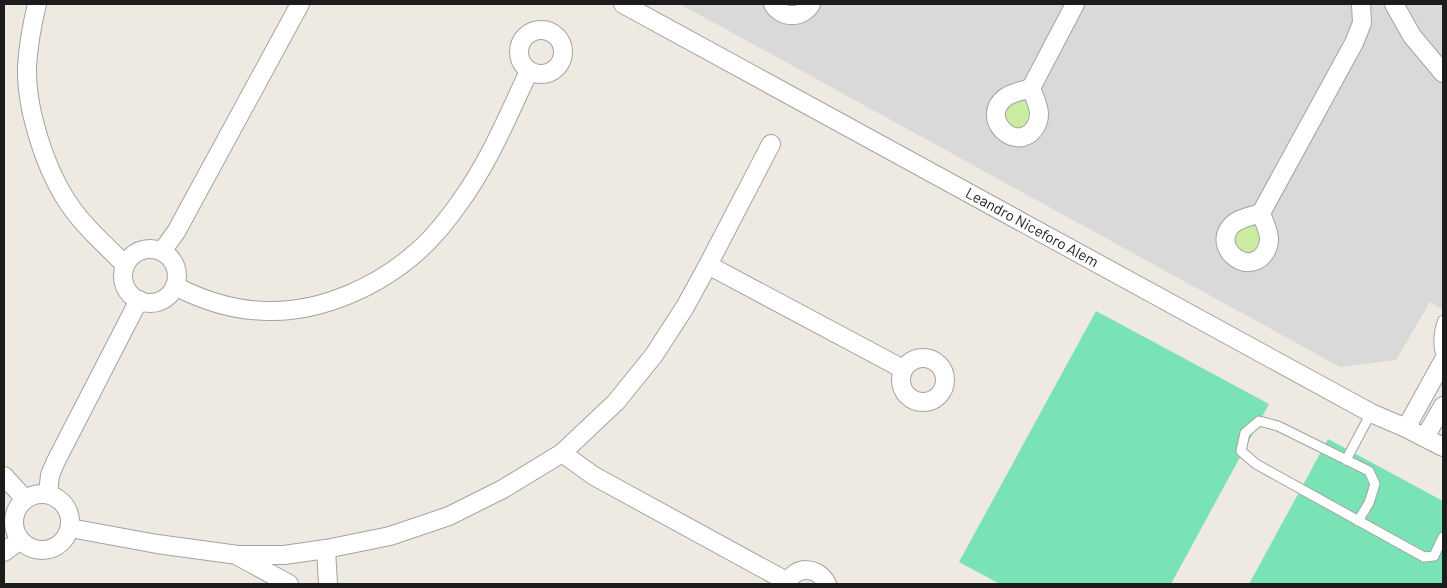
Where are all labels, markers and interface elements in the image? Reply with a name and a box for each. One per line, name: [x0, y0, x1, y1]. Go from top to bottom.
street label: Leandro Niceforo Alem: [963, 183, 1102, 270]

